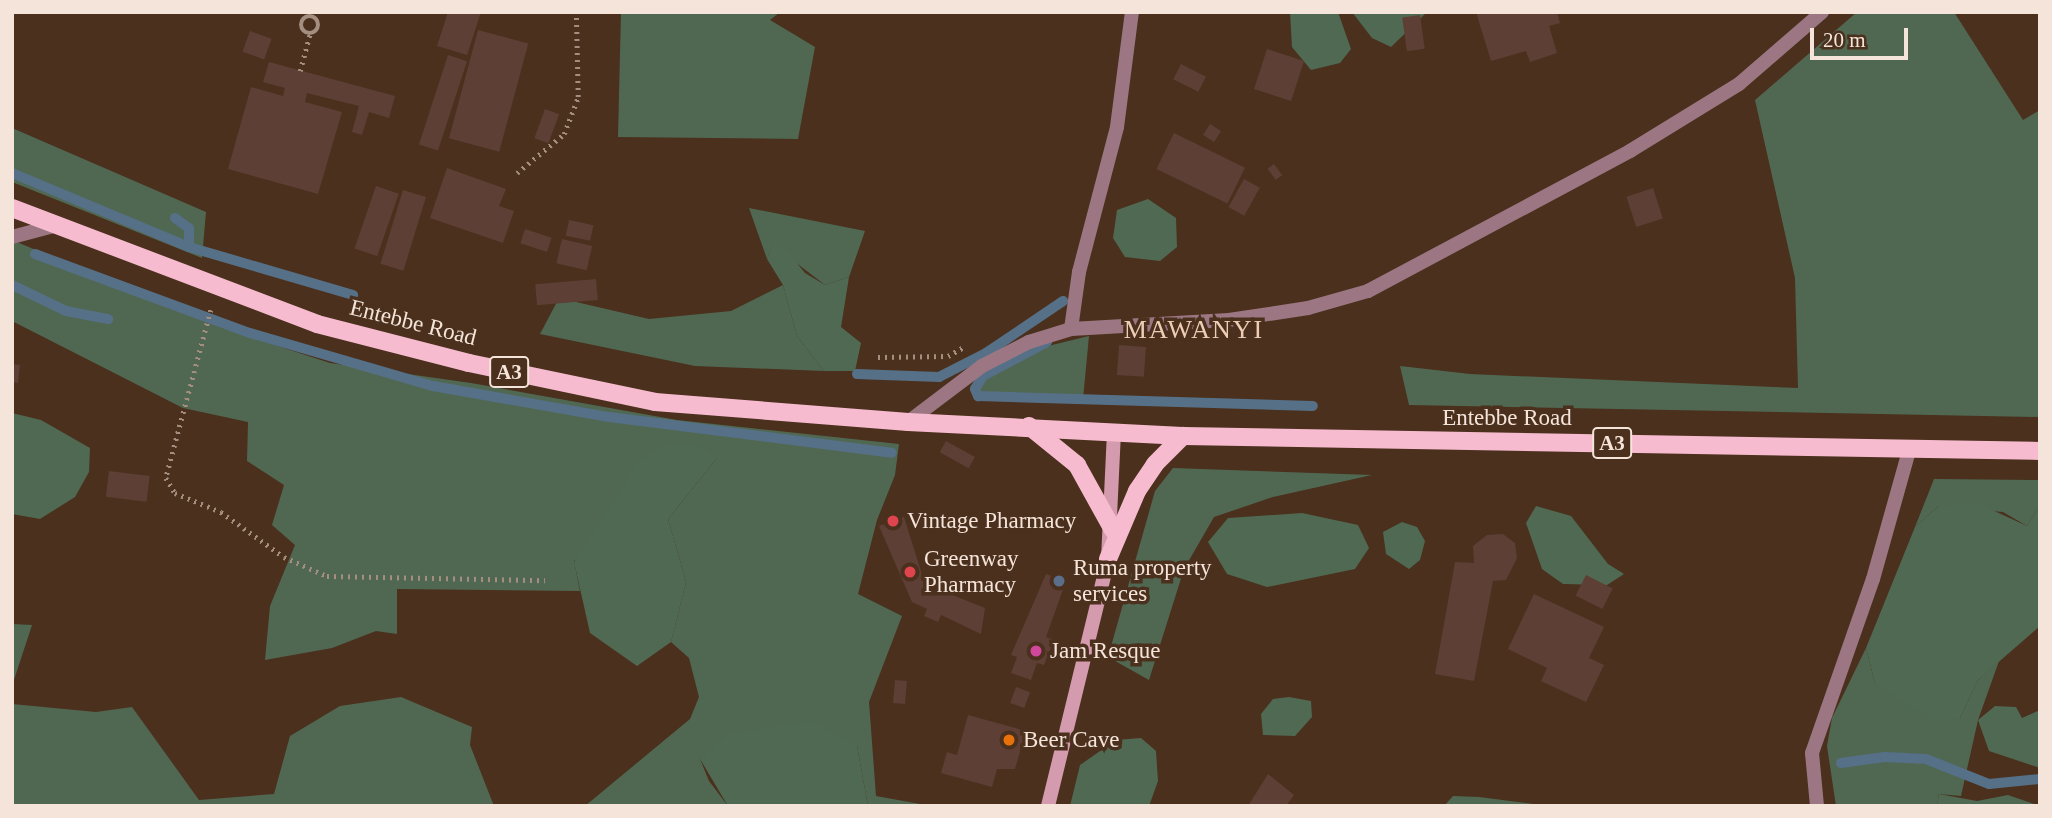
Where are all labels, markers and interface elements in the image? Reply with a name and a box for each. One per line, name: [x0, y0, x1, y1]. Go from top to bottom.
scale bar: [1814, 14, 1912, 58]
text: 20 m: [1823, 28, 1866, 52]
street label: Entebbe Road: [347, 294, 479, 352]
district label: MAWANYI: [1125, 314, 1263, 346]
road number: A3: [488, 354, 530, 390]
street label: Entebbe Road: [1442, 404, 1572, 432]
road number: A3: [1591, 426, 1633, 460]
place label: Vintage Pharmacy: [907, 507, 1076, 535]
marker: Vintage Pharmacy: [885, 513, 901, 529]
place label: Greenway Pharmacy: [924, 545, 1019, 599]
place label: Ruma property services: [1073, 554, 1212, 608]
marker: Greenway Pharmacy: [902, 564, 918, 580]
marker: Ruma property services: [1051, 573, 1067, 589]
place label: Jam Resque: [1050, 637, 1161, 665]
marker: Jam Resque: [1028, 643, 1044, 659]
place label: Beer Cave: [1023, 726, 1119, 754]
marker: Beer Cave: [1001, 732, 1017, 748]

